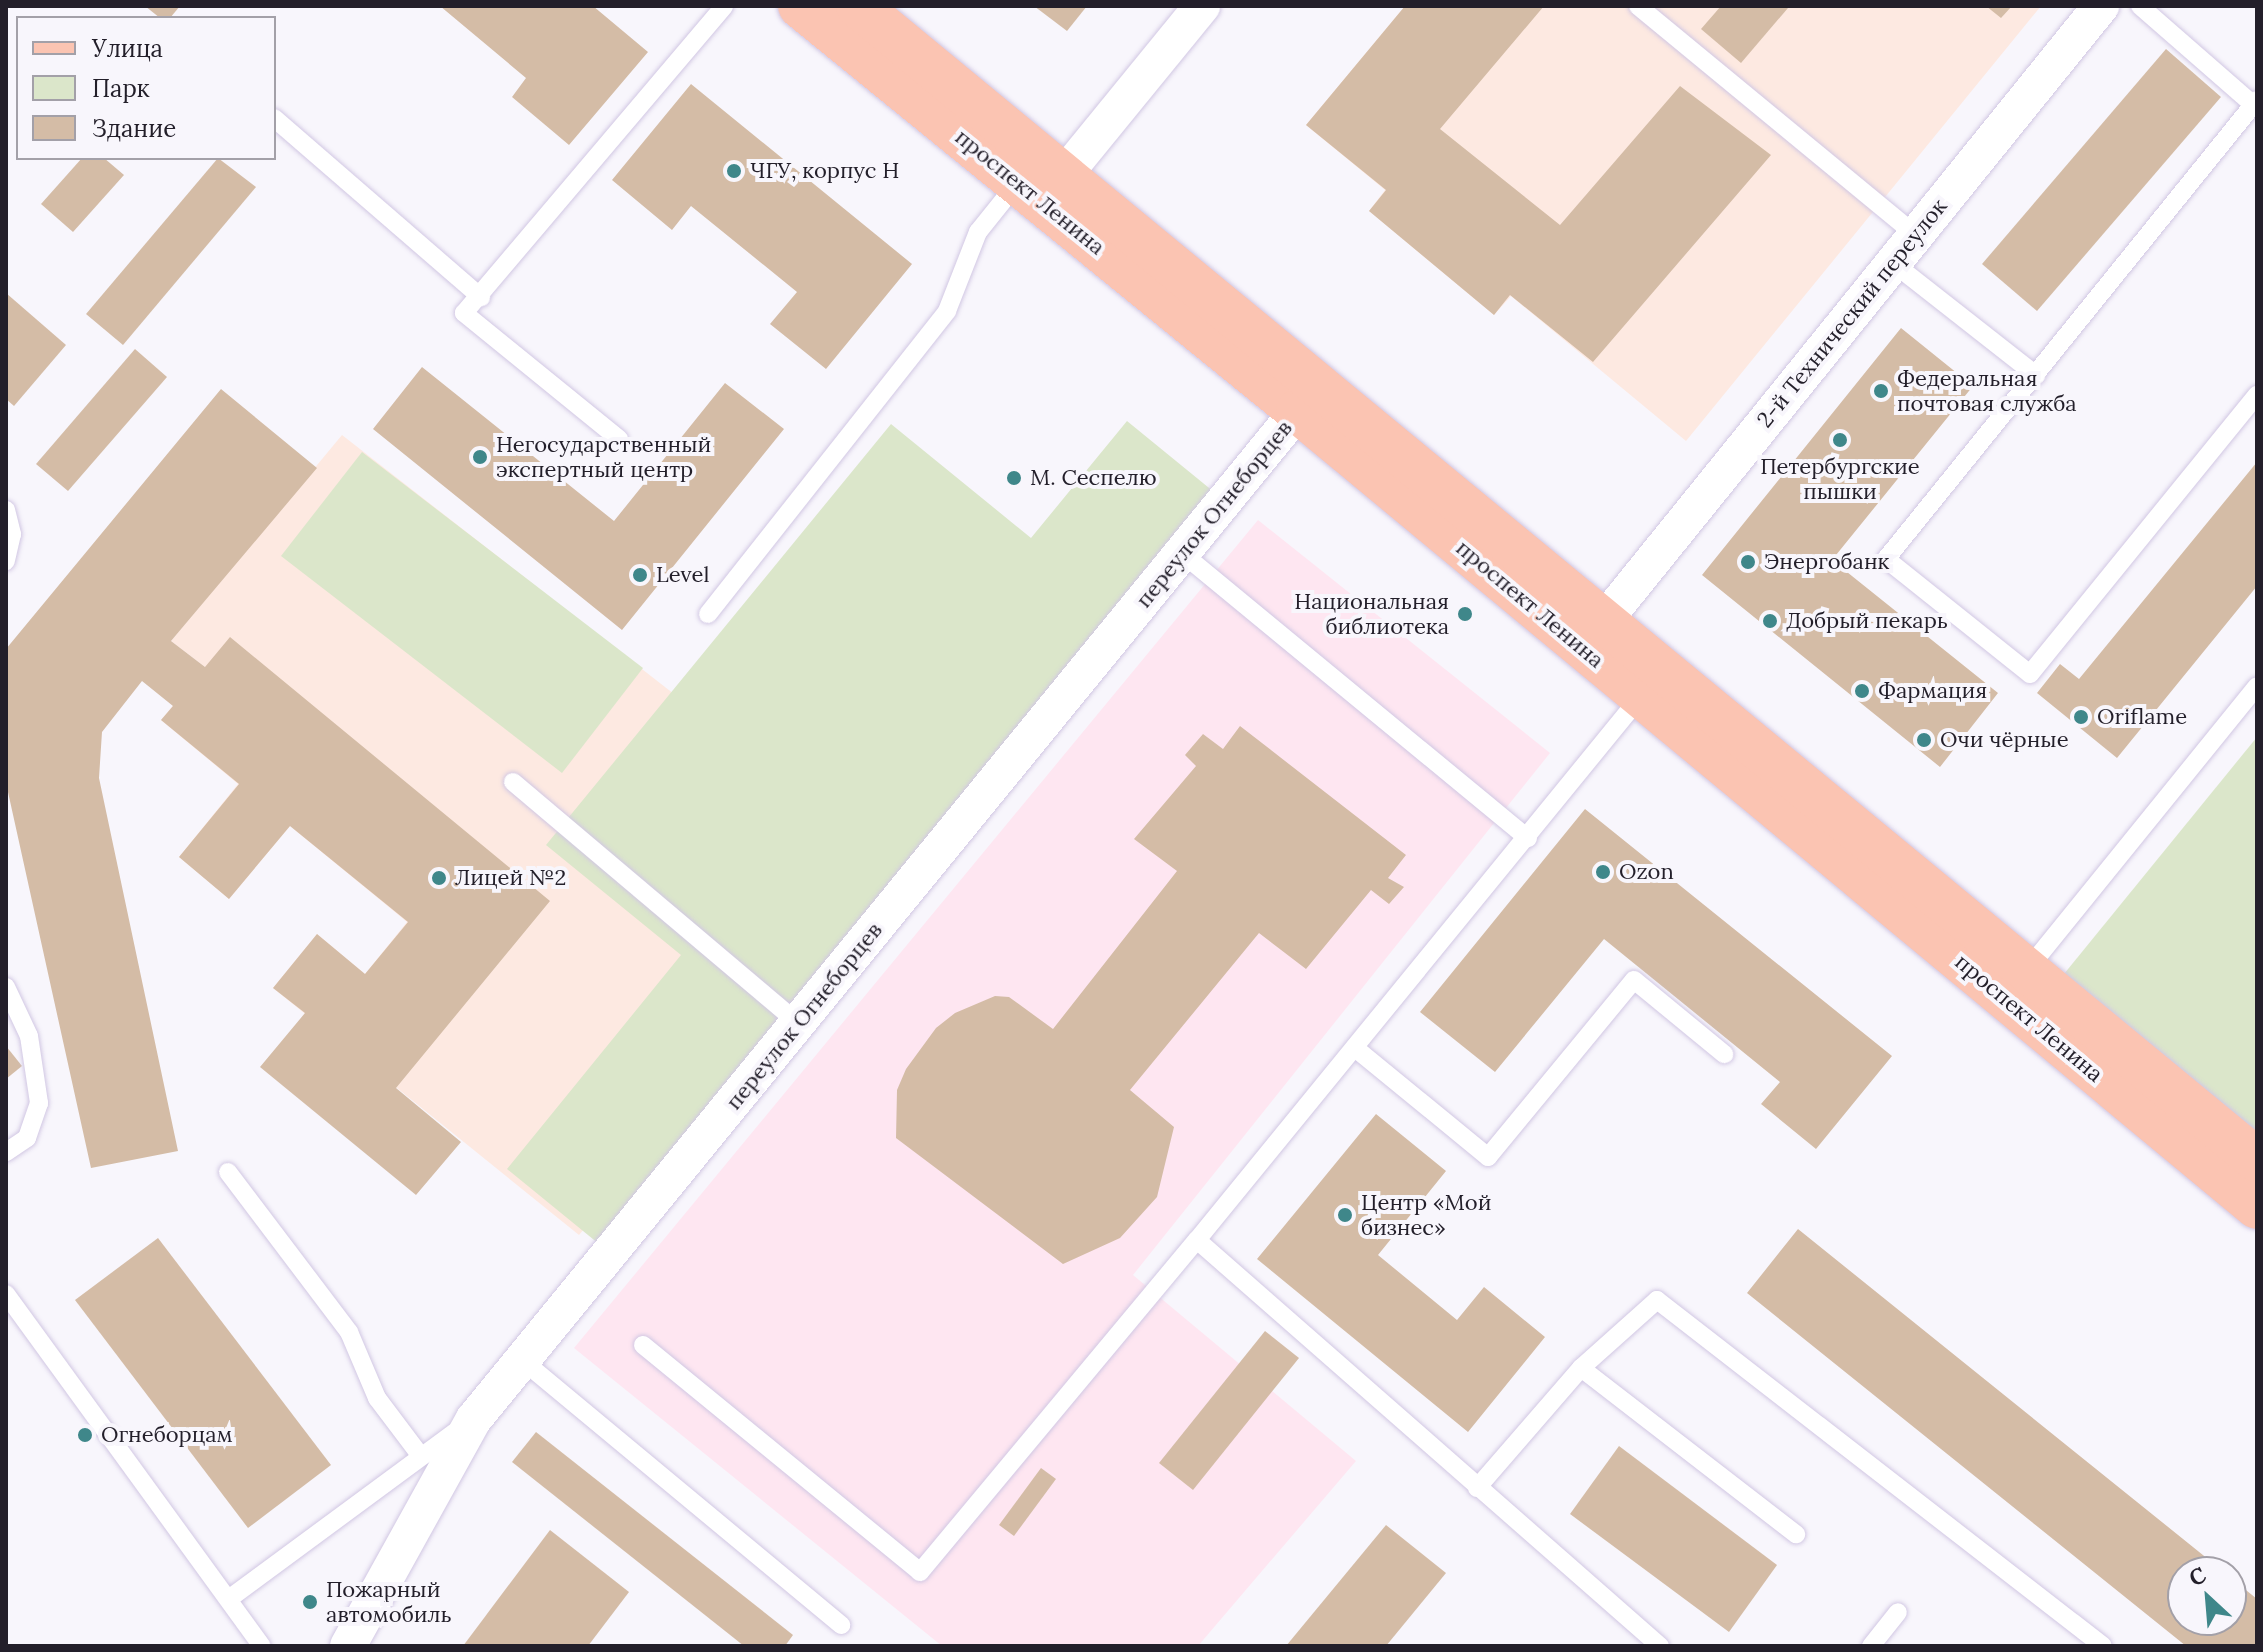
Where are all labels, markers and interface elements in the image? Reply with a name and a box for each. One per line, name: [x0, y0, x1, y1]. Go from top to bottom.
legend: [16, 16, 276, 160]
text: Улица: [92, 33, 163, 64]
text: Парк: [92, 73, 150, 104]
text: Здание: [92, 113, 176, 144]
street label: проспект Ленина: [950, 124, 1110, 260]
place label: ЧГУ, корпус Н: [750, 158, 899, 184]
marker: ЧГУ, корпус Н: [725, 162, 743, 180]
street label: 2-й Технический переулок: [1752, 193, 1952, 433]
place label: Федеральная почтовая служба: [1897, 365, 2077, 416]
marker: Федеральная почтовая служба: [1872, 382, 1890, 400]
street label: переулок Огнеборцев: [1130, 415, 1298, 613]
place label: Негосударственный экспертный центр: [496, 431, 711, 482]
marker: Петербургские пышки: [1831, 431, 1849, 449]
marker: Негосударственный экспертный центр: [471, 448, 489, 466]
place label: Петербургские пышки: [1760, 453, 1920, 504]
place label: М. Сеспелю: [1030, 465, 1157, 491]
marker: М. Сеспелю: [1005, 469, 1023, 487]
street label: проспект Ленина: [1451, 535, 1609, 673]
place label: Энергобанк: [1764, 549, 1889, 575]
marker: Энергобанк: [1739, 553, 1757, 571]
place label: Level: [656, 562, 709, 588]
marker: Level: [631, 566, 649, 584]
place label: Национальная библиотека: [1294, 588, 1449, 640]
marker: Национальная библиотека: [1456, 605, 1474, 623]
place label: Добрый пекарь: [1786, 608, 1948, 634]
marker: Добрый пекарь: [1761, 612, 1779, 630]
place label: Фармация: [1878, 678, 1987, 704]
marker: Фармация: [1853, 682, 1871, 700]
place label: Oriflame: [2097, 704, 2187, 730]
marker: Oriflame: [2072, 708, 2090, 726]
place label: Очи чёрные: [1940, 727, 2069, 753]
marker: Очи чёрные: [1915, 731, 1933, 749]
place label: Ozon: [1619, 859, 1674, 885]
marker: Ozon: [1594, 863, 1612, 881]
place label: Лицей №2: [455, 865, 566, 891]
marker: Лицей №2: [430, 869, 448, 887]
street label: переулок Огнеборцев: [720, 917, 888, 1115]
street label: проспект Ленина: [1950, 949, 2108, 1087]
place label: Центр «Мой бизнес»: [1361, 1189, 1491, 1240]
marker: Центр «Мой бизнес»: [1336, 1206, 1354, 1224]
place label: Огнеборцам: [101, 1422, 233, 1448]
marker: Огнеборцам: [76, 1426, 94, 1444]
north arrow: [2167, 1556, 2247, 1636]
text: С: [2184, 1560, 2210, 1592]
place label: Пожарный автомобиль: [326, 1576, 452, 1628]
marker: Пожарный автомобиль: [301, 1593, 319, 1611]

